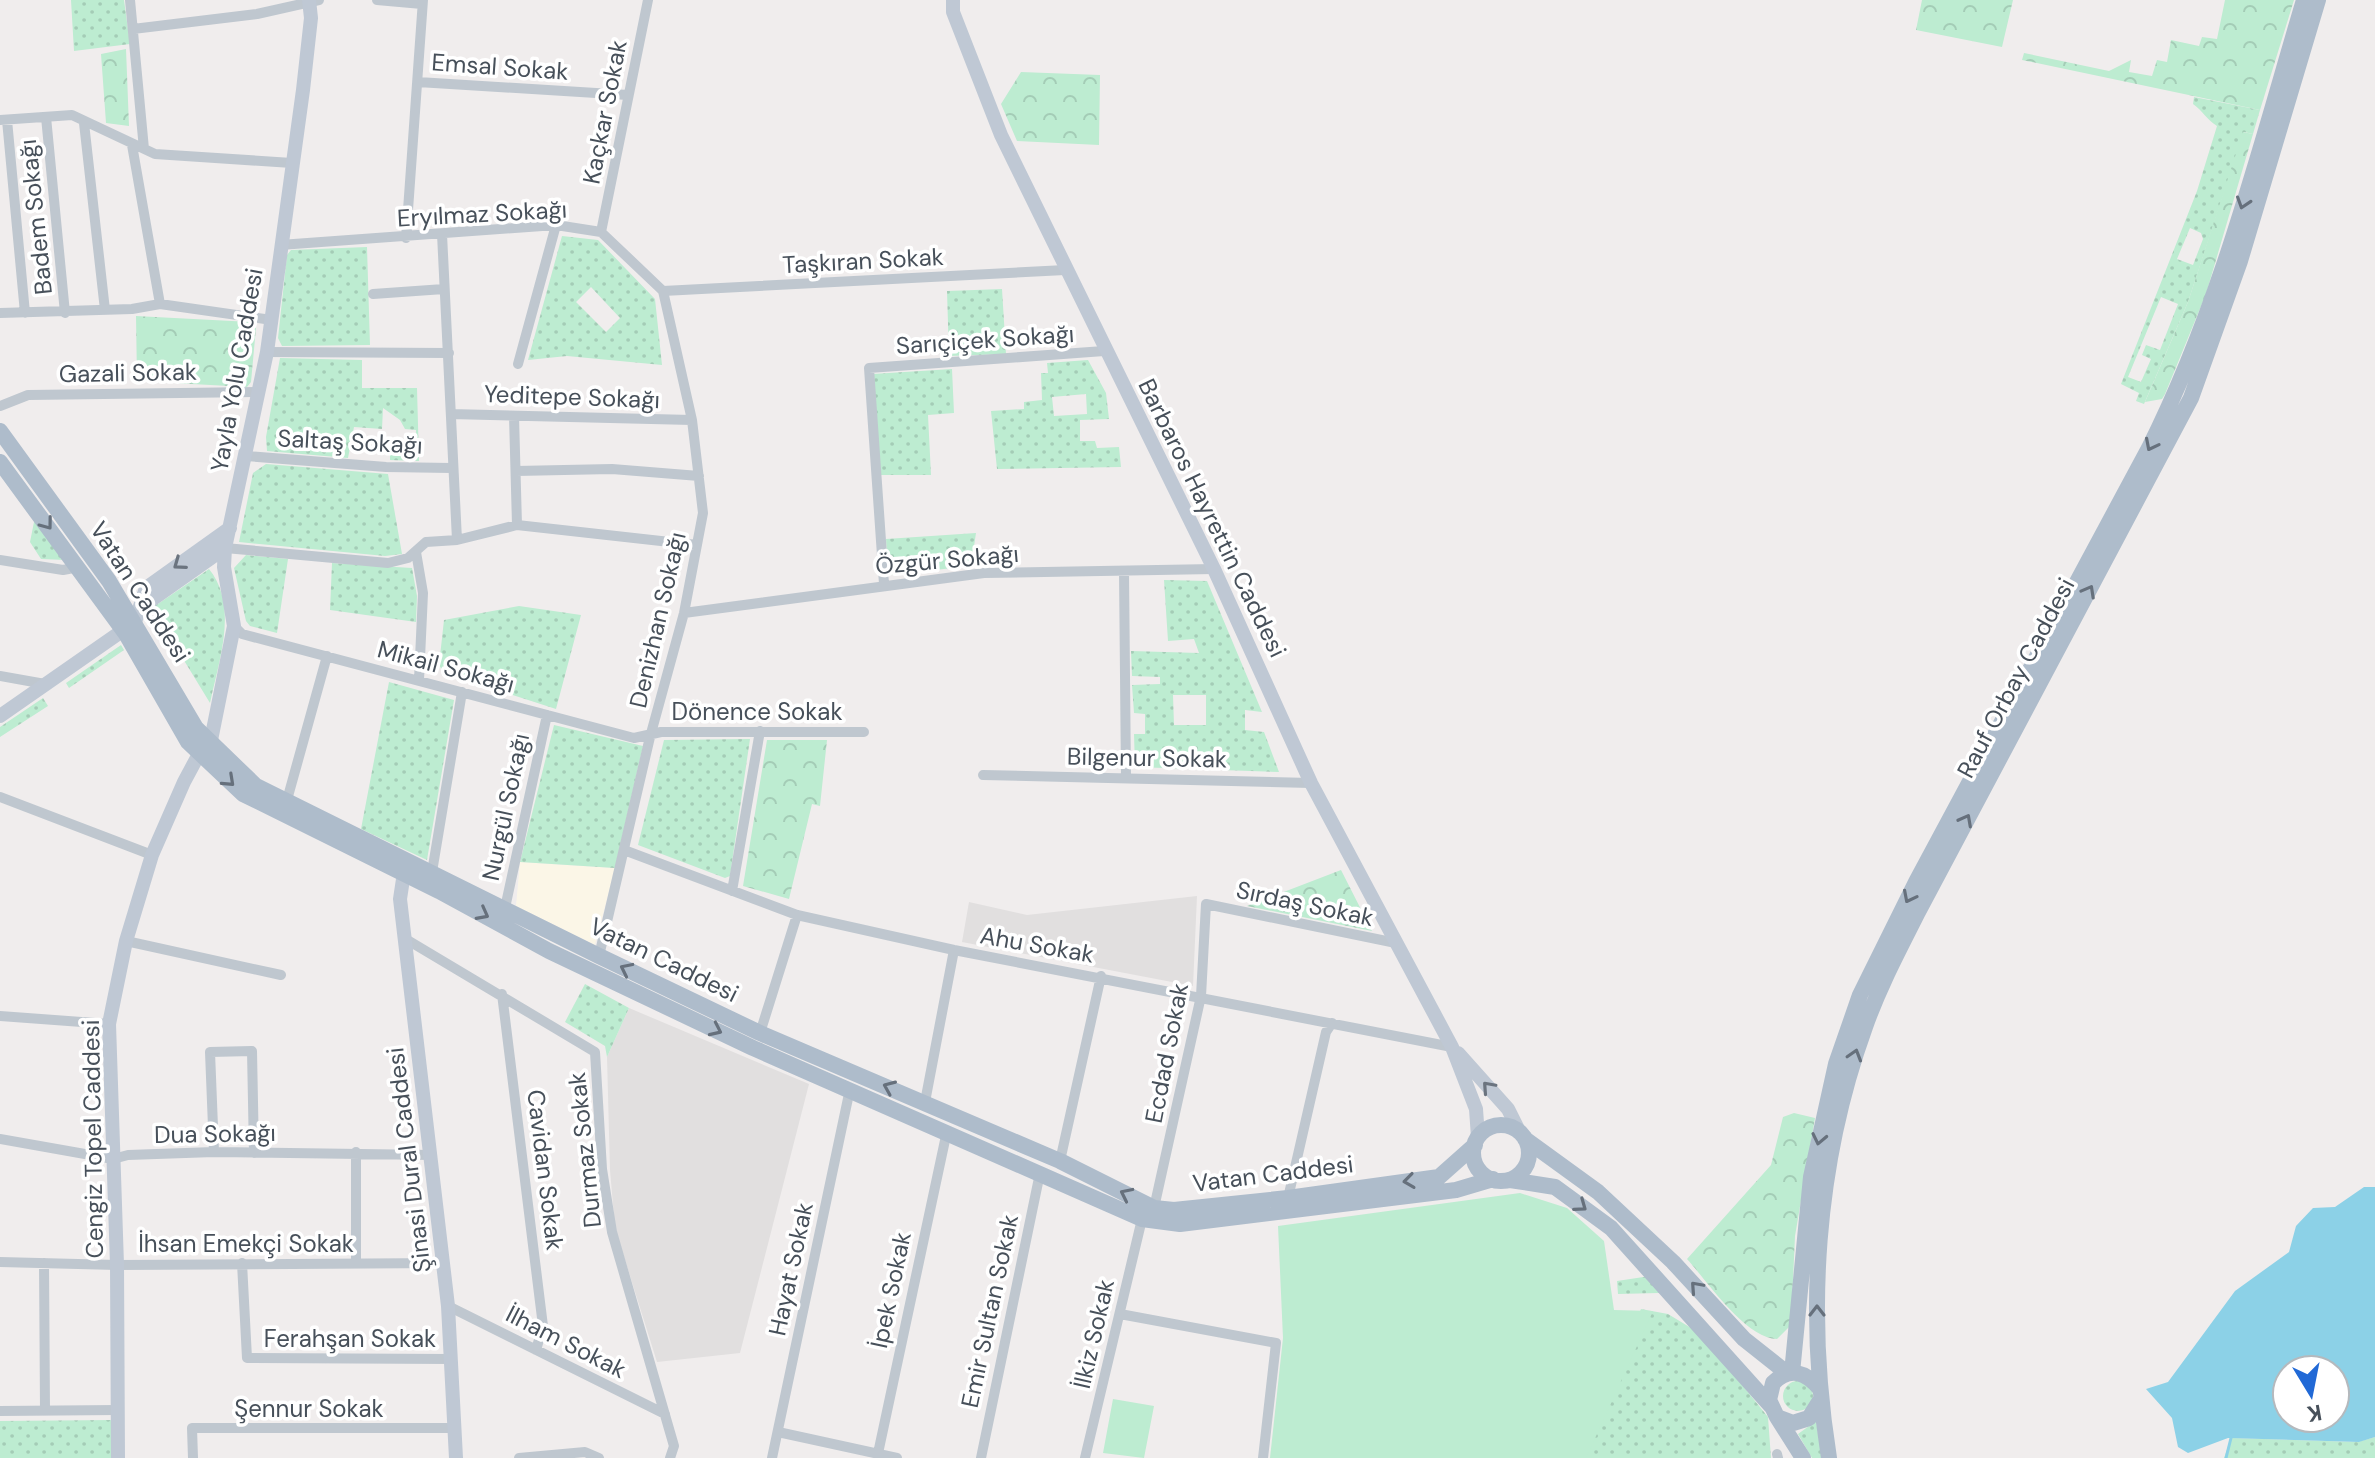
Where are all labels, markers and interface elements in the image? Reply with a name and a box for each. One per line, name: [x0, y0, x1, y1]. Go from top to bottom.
street label: Kaçkar Sokak: [575, 37, 634, 186]
street label: Emsal Sokak: [431, 46, 569, 87]
street label: Badem Sokağı: [12, 138, 59, 296]
street label: Eryılmaz Sokağı: [396, 194, 568, 233]
one-way arrow: [2236, 195, 2252, 209]
street label: Taşkıran Sokak: [781, 241, 944, 280]
street label: Yayla Yolu Caddesi: [203, 266, 270, 474]
street label: Sarıçiçek Sokağı: [895, 318, 1075, 361]
street label: Gazali Sokak: [59, 356, 197, 389]
street label: Barbaros Hayrettin Caddesi: [1131, 373, 1293, 662]
street label: Yeditepe Sokağı: [484, 378, 660, 415]
street label: Saltaş Sokağı: [277, 422, 423, 461]
one-way arrow: [2145, 437, 2160, 452]
street label: Vatan Caddesi: [83, 515, 197, 668]
one-way arrow: [37, 516, 51, 530]
street label: Denizhan Sokağı: [622, 529, 693, 711]
street label: Özgür Sokağı: [874, 538, 1020, 581]
one-way arrow: [174, 554, 188, 569]
street label: Rauf Orbay Caddesi: [1950, 572, 2081, 783]
one-way arrow: [2079, 585, 2095, 600]
street label: Mikail Sokağı: [374, 633, 518, 700]
street label: Dönence Sokak: [672, 696, 842, 727]
street label: Nurgül Sokağı: [475, 730, 536, 883]
street label: Bilgenur Sokak: [1067, 741, 1227, 774]
one-way arrow: [219, 772, 234, 786]
one-way arrow: [1957, 814, 1972, 829]
street label: Sırdaş Sokak: [1234, 874, 1377, 933]
one-way arrow: [1903, 888, 1918, 903]
one-way arrow: [475, 905, 489, 920]
street label: Vatan Caddesi: [585, 910, 744, 1009]
street label: Ahu Sokak: [978, 919, 1096, 970]
one-way arrow: [620, 963, 635, 979]
street label: Ecdad Sokak: [1138, 980, 1195, 1126]
street label: Cengiz Topel Caddesi: [75, 1019, 110, 1259]
one-way arrow: [707, 1020, 722, 1036]
street label: Şinasi Dural Caddesi: [379, 1046, 438, 1274]
one-way arrow: [1846, 1049, 1862, 1063]
street label: Durmaz Sokak: [561, 1071, 608, 1229]
one-way arrow: [883, 1081, 897, 1097]
one-way arrow: [1484, 1082, 1498, 1097]
street label: Cavidan Sokak: [520, 1088, 571, 1252]
street label: Dua Sokağı: [154, 1117, 276, 1150]
one-way arrow: [1811, 1132, 1828, 1146]
street label: Vatan Caddesi: [1191, 1148, 1355, 1199]
one-way arrow: [1402, 1172, 1416, 1189]
one-way arrow: [1120, 1188, 1135, 1204]
one-way arrow: [1572, 1197, 1587, 1211]
street label: Hayat Sokak: [761, 1199, 820, 1338]
street label: Emir Sultan Sokak: [954, 1211, 1025, 1410]
street label: İhsan Emekçi Sokak: [138, 1228, 354, 1259]
street label: İpek Sokak: [863, 1229, 918, 1351]
street label: İlkiz Sokak: [1066, 1276, 1121, 1392]
one-way arrow: [1691, 1282, 1705, 1297]
street label: İlham Sokak: [501, 1298, 632, 1385]
one-way arrow: [1808, 1304, 1825, 1317]
street label: Ferahşan Sokak: [264, 1323, 436, 1354]
north arrow: [2271, 1354, 2351, 1434]
street label: Şennur Sokak: [234, 1393, 384, 1424]
text: K: [2305, 1398, 2324, 1429]

